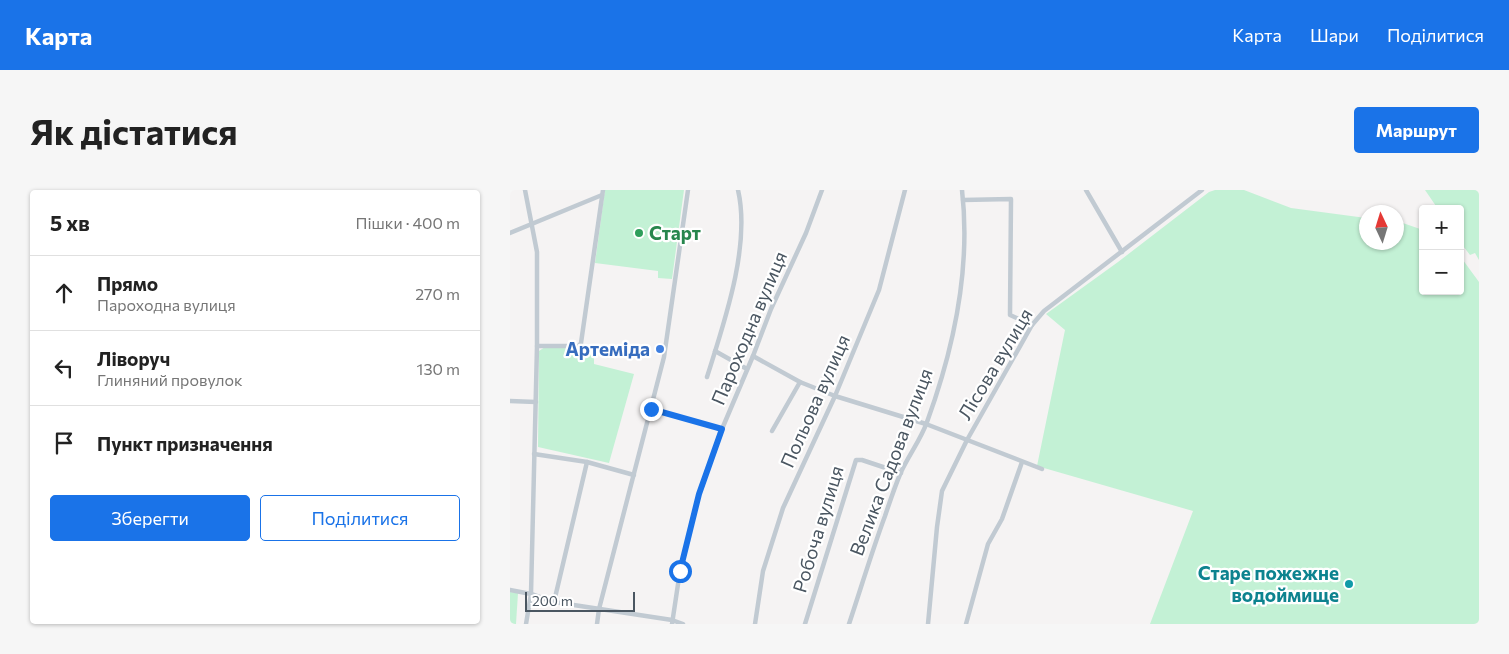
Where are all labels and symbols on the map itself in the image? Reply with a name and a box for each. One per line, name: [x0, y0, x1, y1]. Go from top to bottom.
north arrow: [1359, 205, 1404, 250]
place label: Старт: [649, 221, 701, 244]
marker: Старт: [633, 227, 645, 239]
street label: Пароходна вулиця: [706, 248, 791, 408]
street label: Лісова вулиця: [952, 304, 1037, 424]
street label: Польова вулиця: [775, 331, 854, 471]
place label: Артеміда: [565, 337, 650, 360]
marker: Артеміда: [654, 343, 666, 355]
street label: Велика Садова вулиця: [844, 365, 937, 559]
route end: [640, 398, 663, 421]
street label: Робоча вулиця: [787, 463, 848, 595]
route start: [669, 560, 692, 583]
place label: Старе пожежне водоймище: [1198, 561, 1339, 606]
marker: Старе пожежне водоймище: [1343, 578, 1355, 590]
scale bar: [525, 589, 635, 612]

